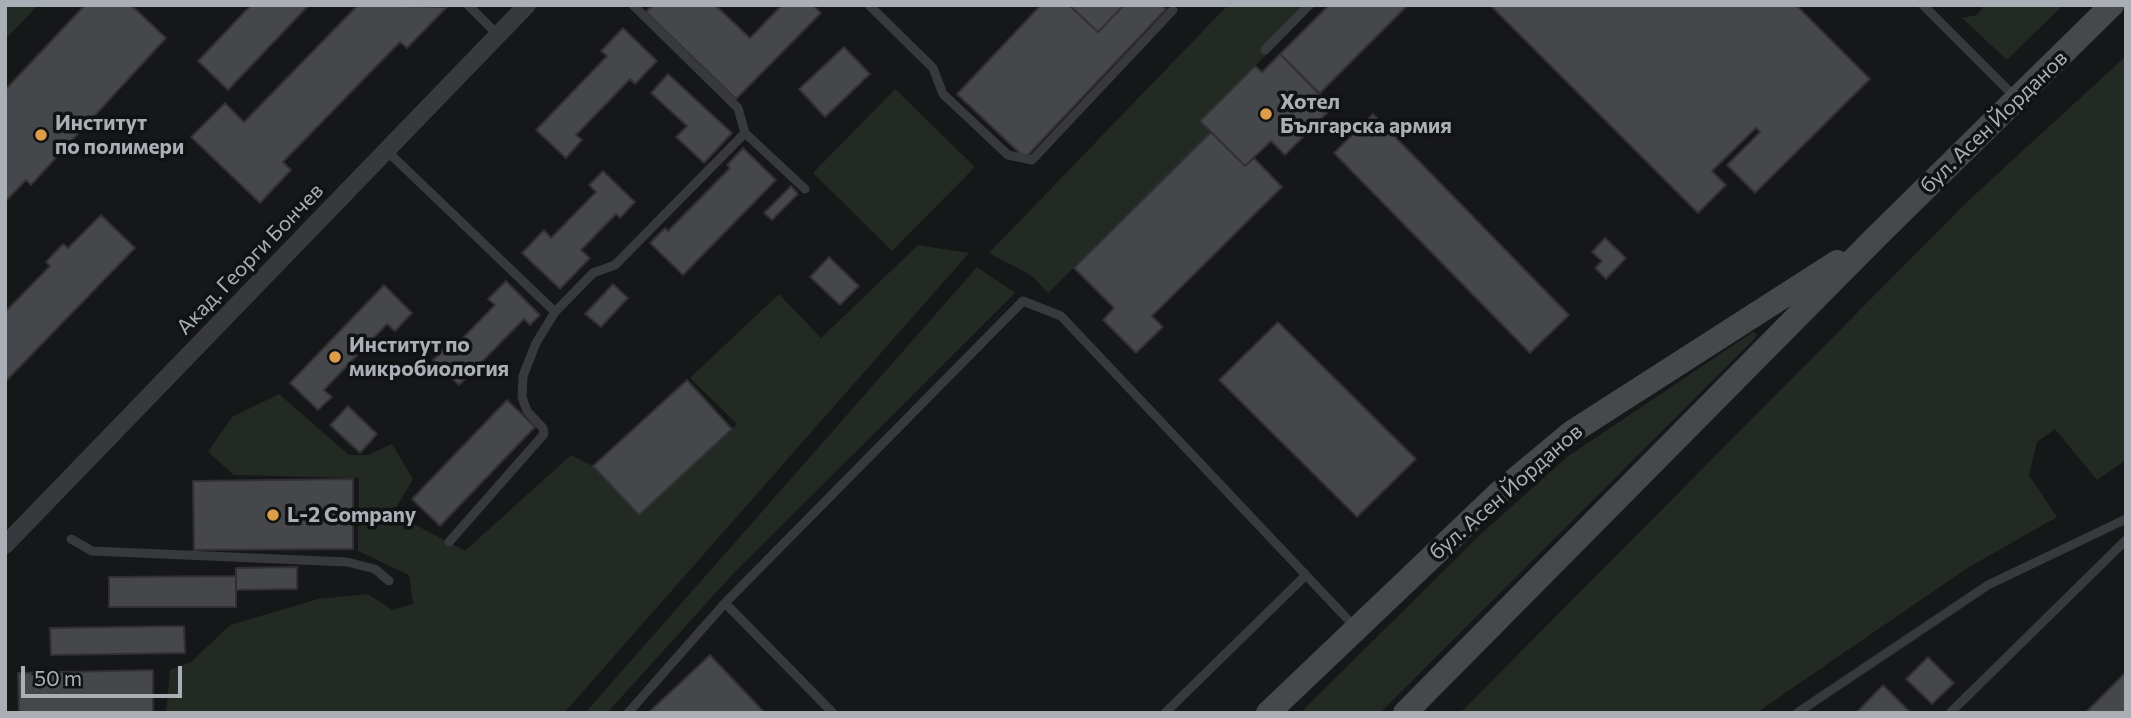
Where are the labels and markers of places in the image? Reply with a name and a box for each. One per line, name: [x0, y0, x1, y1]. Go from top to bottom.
place label: Хотел Българска армия: [1280, 89, 1452, 139]
marker: Хотел Българска армия: [1258, 106, 1274, 122]
place label: Институт по полимери: [55, 110, 184, 160]
marker: Институт по полимери: [33, 127, 49, 143]
place label: Институт по микробиология: [349, 332, 509, 382]
marker: Институт по микробиология: [327, 349, 343, 365]
place label: L-2 Company: [287, 502, 416, 528]
marker: L-2 Company: [265, 507, 281, 523]

